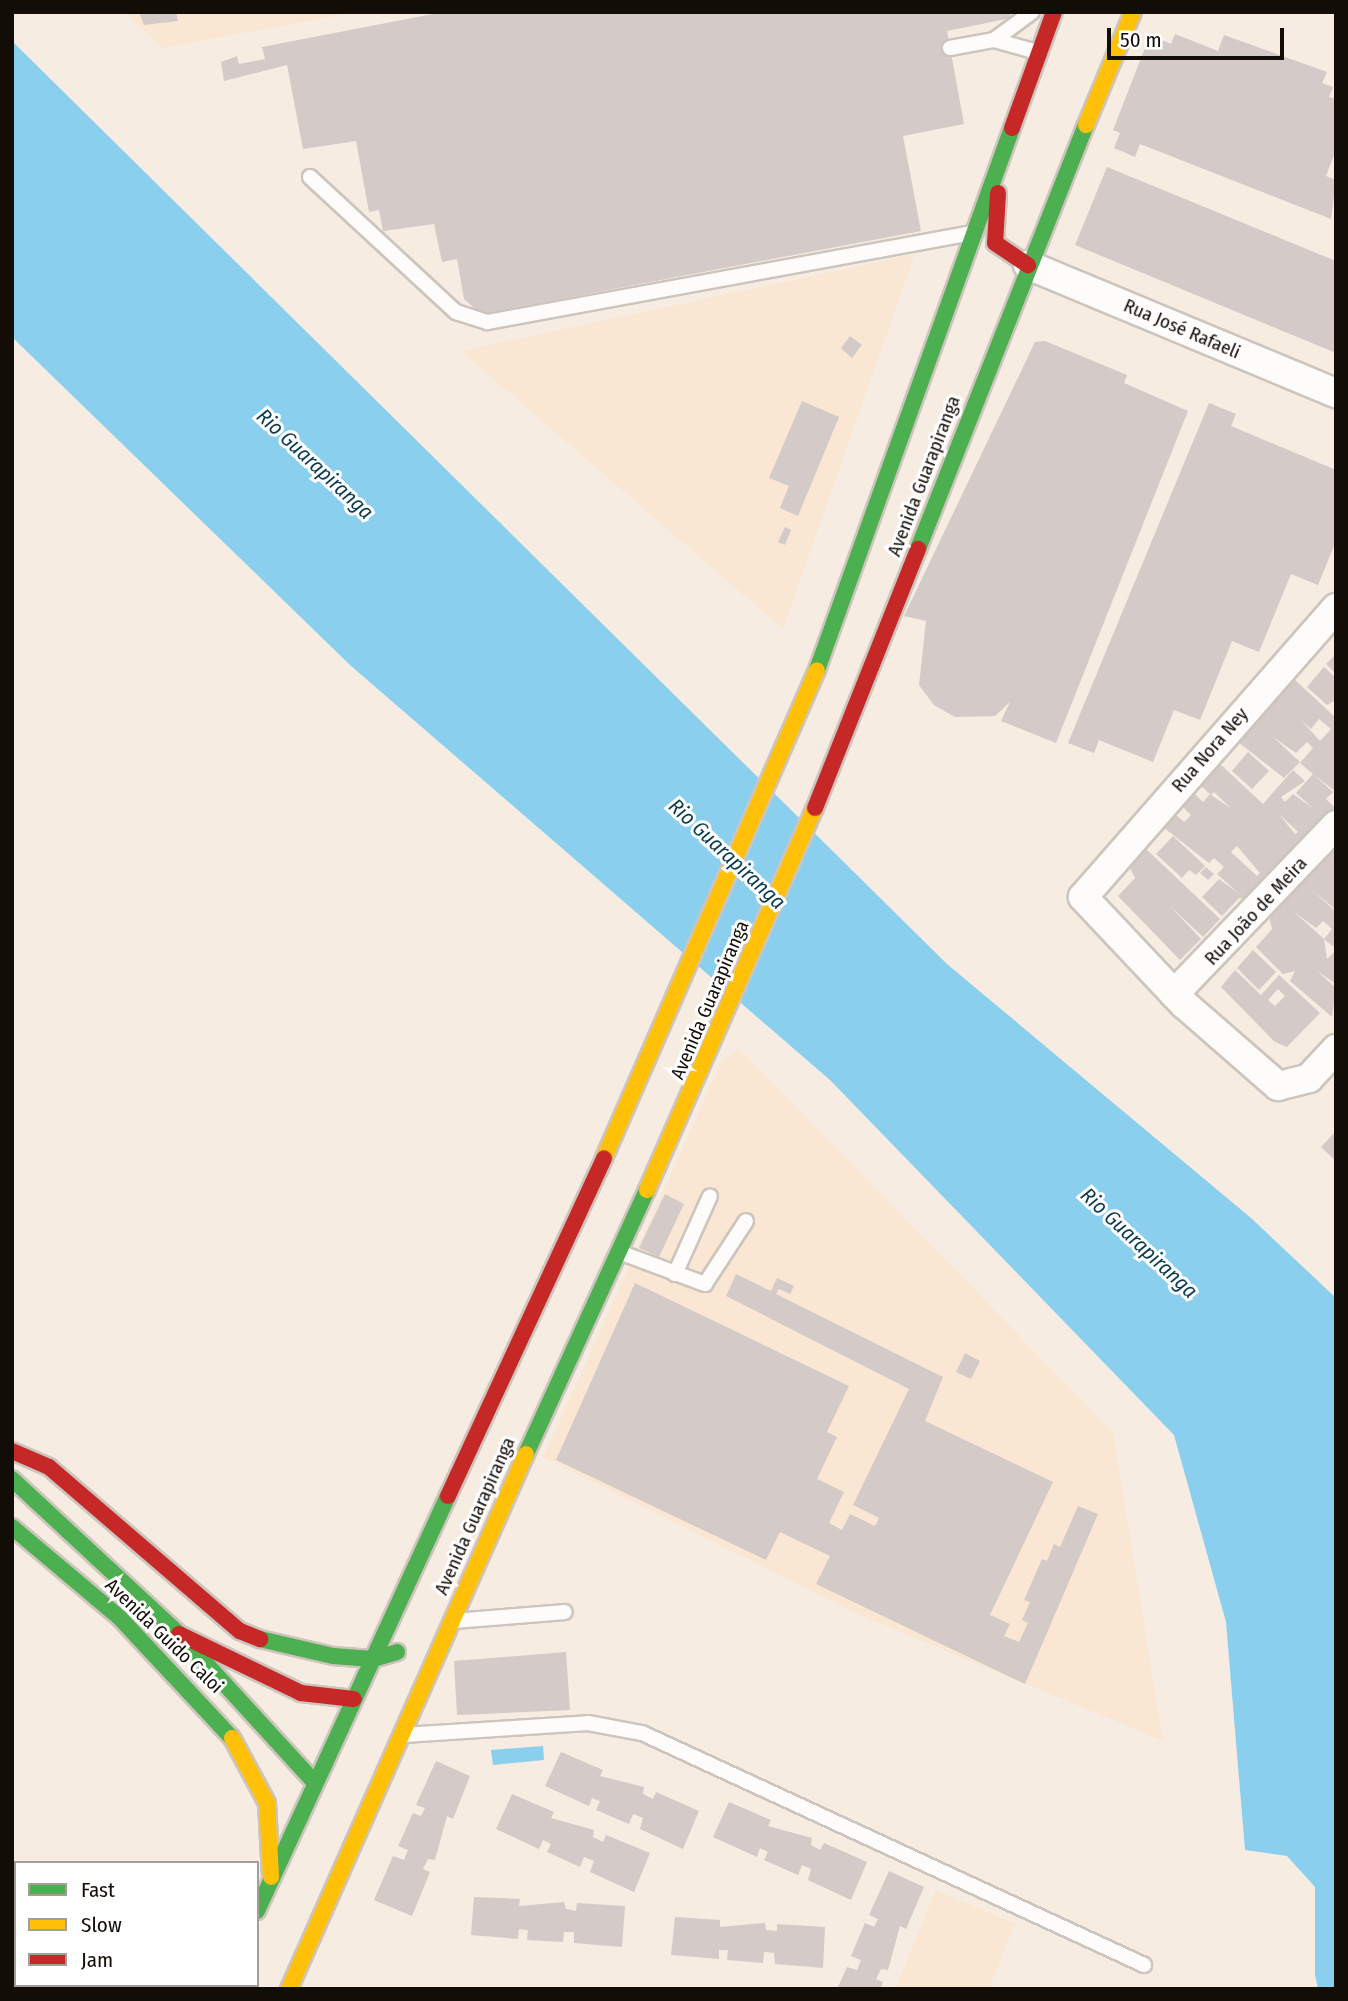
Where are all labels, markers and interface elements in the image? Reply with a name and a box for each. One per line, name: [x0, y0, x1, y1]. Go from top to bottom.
scale bar: [1110, 14, 1287, 58]
text: 50 m: [1120, 27, 1162, 53]
street label: Rua José Rafaeli: [1120, 294, 1244, 364]
street label: Avenida Guarapiranga: [883, 392, 965, 560]
water label: Rio Guarapiranga: [251, 403, 379, 525]
street label: Rua Nora Ney: [1167, 703, 1253, 797]
water label: Rio Guarapiranga: [663, 793, 791, 915]
street label: Rua João de Meira: [1200, 852, 1312, 970]
street label: Avenida Guarapiranga: [666, 917, 754, 1083]
water label: Rio Guarapiranga: [1075, 1182, 1203, 1304]
street label: Avenida Guarapiranga: [430, 1434, 520, 1598]
street label: Avenida Guido Caloi: [100, 1574, 228, 1698]
legend: [14, 1861, 259, 1987]
text: Fast: [81, 1877, 115, 1903]
text: Slow: [81, 1912, 122, 1938]
text: Jam: [81, 1947, 113, 1973]

